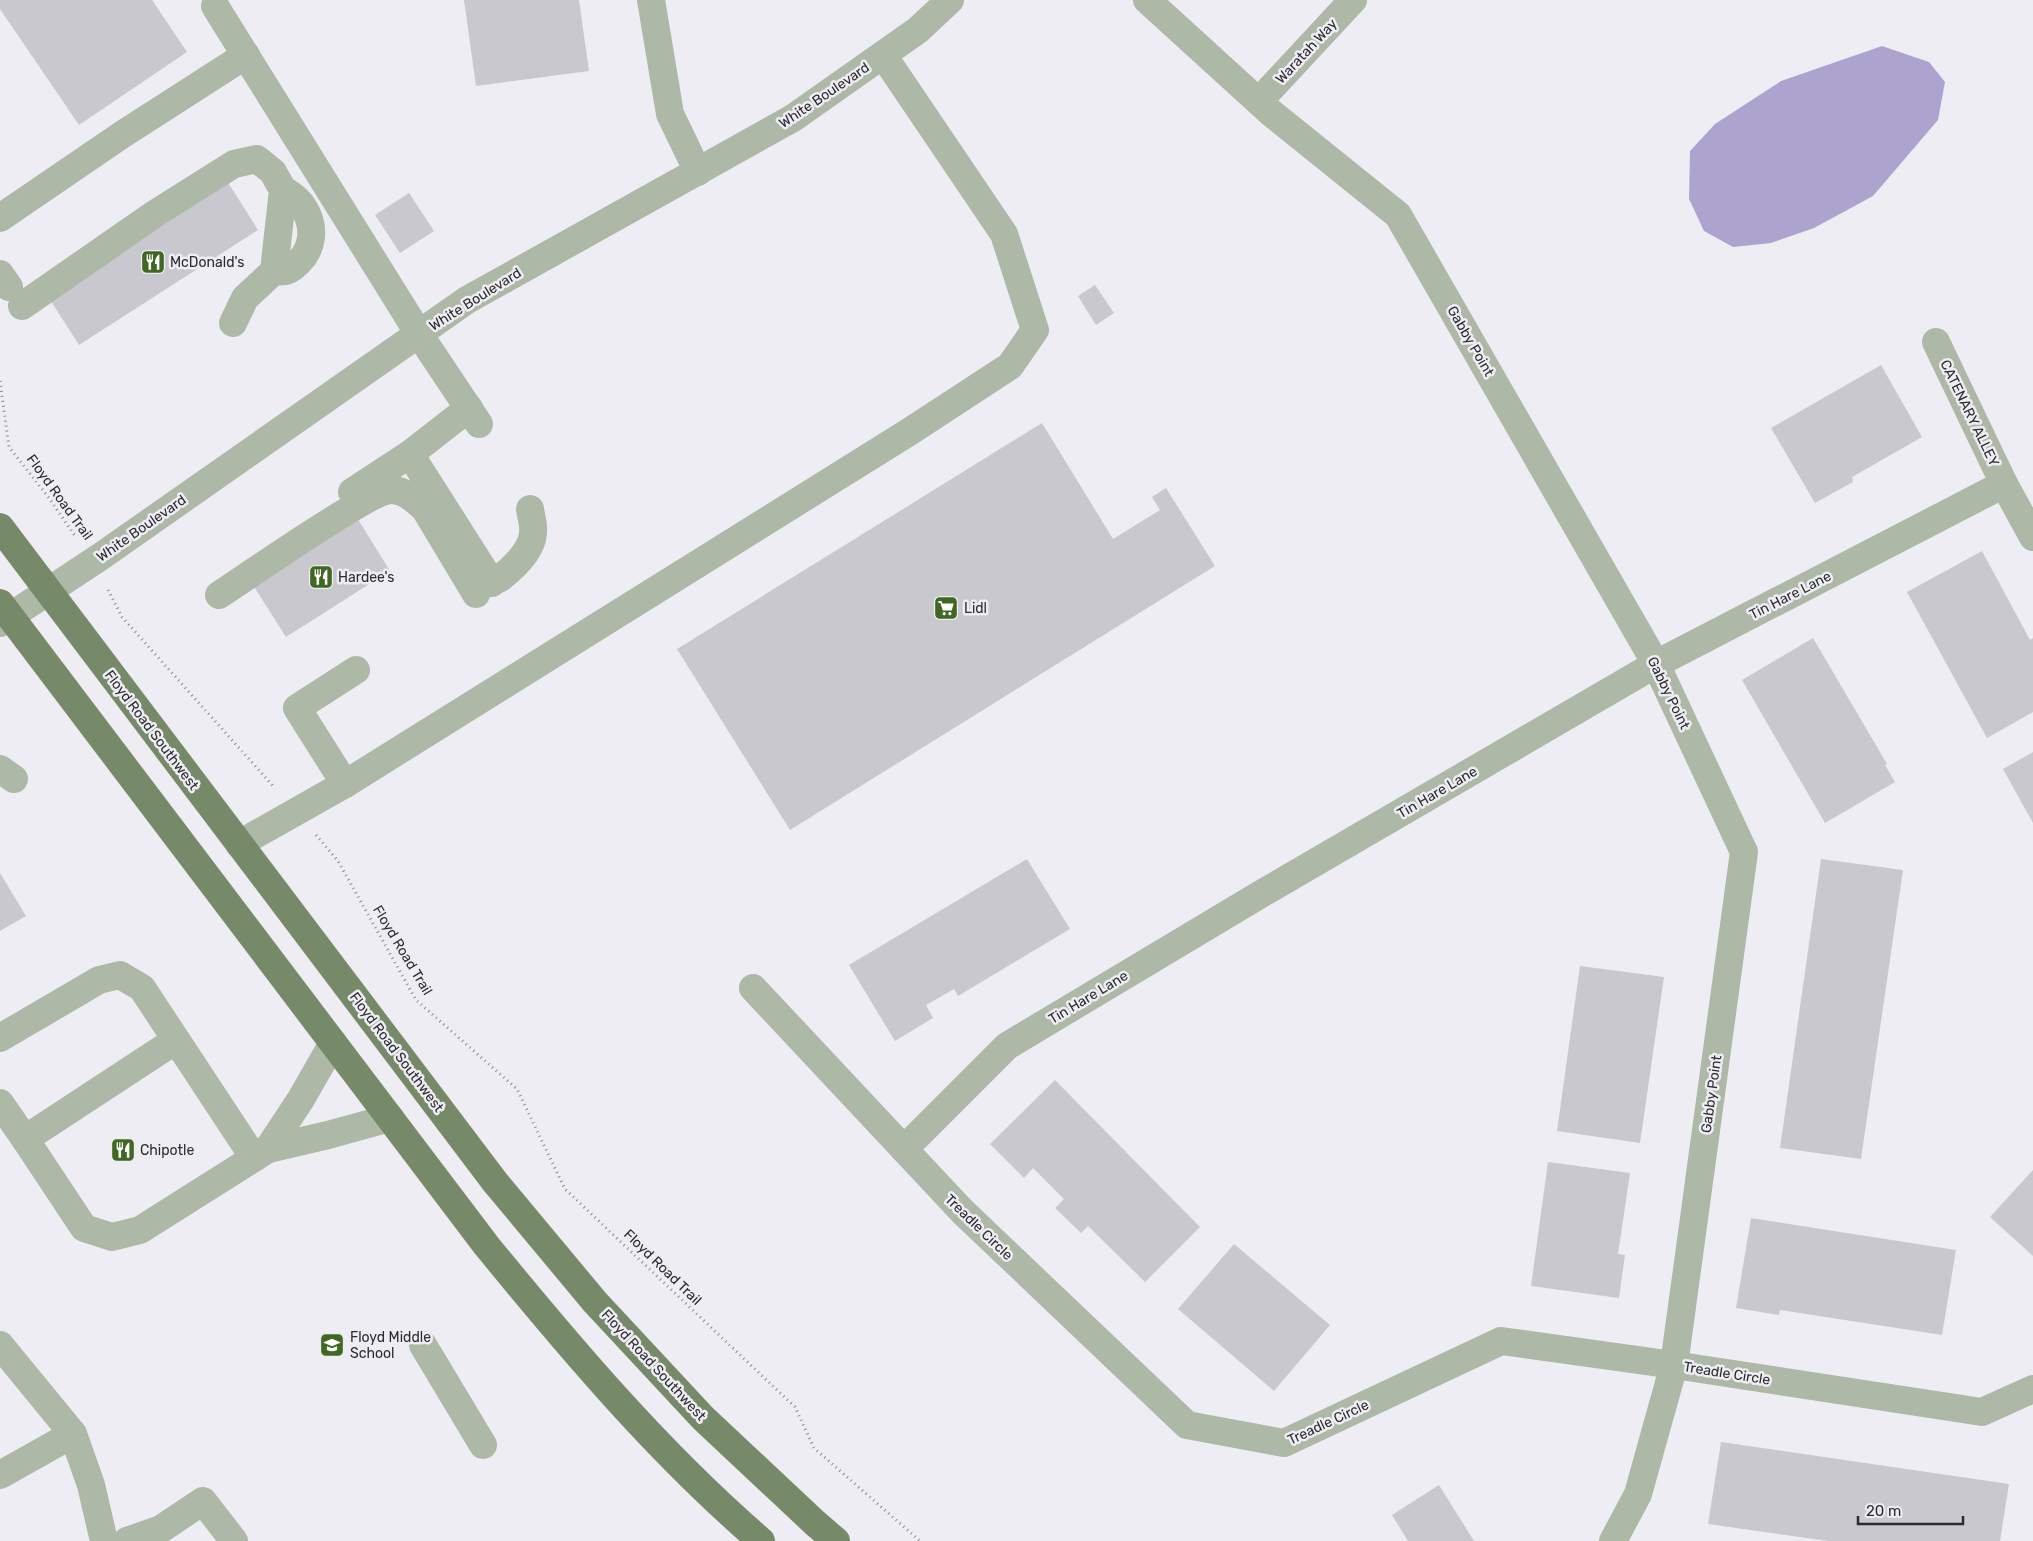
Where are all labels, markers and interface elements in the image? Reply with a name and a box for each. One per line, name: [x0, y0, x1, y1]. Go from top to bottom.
street label: Waratah Way: [1272, 15, 1341, 87]
street label: White Boulevard: [776, 59, 873, 132]
restaurant icon: McDonald's: [140, 249, 166, 275]
place label: McDonald's: [170, 254, 244, 271]
street label: White Boulevard: [426, 264, 524, 335]
street label: Gabby Point: [1444, 303, 1498, 380]
street label: CATENARY ALLEY: [1936, 357, 2003, 469]
street label: Floyd Road Trail: [23, 451, 96, 543]
street label: White Boulevard: [93, 491, 189, 566]
restaurant icon: Hardee's: [308, 564, 334, 590]
street label: Tin Hare Lane: [1747, 567, 1834, 623]
place label: Hardee's: [338, 569, 394, 586]
supermarket icon: Lidl: [933, 595, 959, 621]
place label: Lidl: [964, 600, 987, 617]
street label: Gabby Point: [1644, 654, 1694, 733]
street label: Floyd Road Southwest: [101, 667, 203, 794]
street label: Tin Hare Lane: [1394, 763, 1480, 822]
street label: Floyd Road Trail: [369, 902, 436, 998]
street label: Tin Hare Lane: [1046, 967, 1131, 1028]
street label: Floyd Road Southwest: [346, 989, 448, 1116]
street label: Gabby Point: [1698, 1053, 1725, 1134]
restaurant icon: Chipotle: [110, 1137, 136, 1163]
place label: Chipotle: [140, 1142, 194, 1159]
street label: Treadle Circle: [941, 1191, 1016, 1264]
street label: Floyd Road Trail: [620, 1226, 705, 1309]
street label: Floyd Road Southwest: [598, 1306, 710, 1425]
place label: Floyd Middle School: [350, 1329, 431, 1362]
school or university icon: Floyd Middle School: [319, 1332, 345, 1358]
street label: Treadle Circle: [1682, 1358, 1772, 1389]
street label: Treadle Circle: [1285, 1396, 1372, 1449]
scale bar: [1858, 1494, 1963, 1526]
text: 20 m: [1866, 1502, 1901, 1520]

